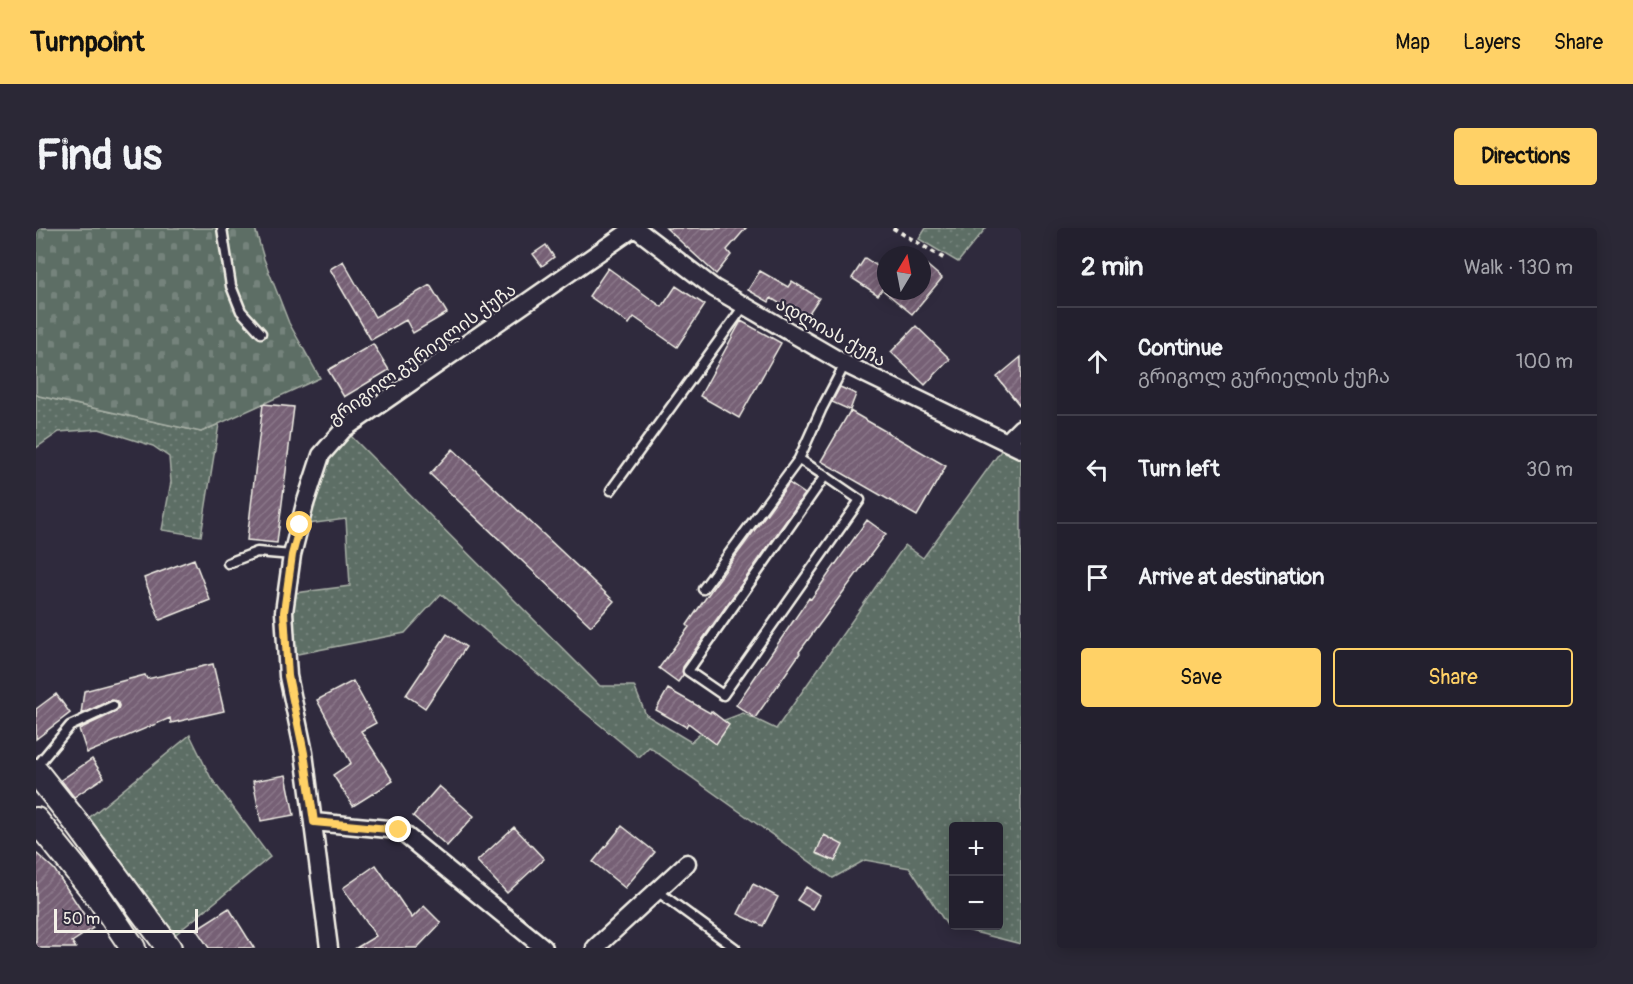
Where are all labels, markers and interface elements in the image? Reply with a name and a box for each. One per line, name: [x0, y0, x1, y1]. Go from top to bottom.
text: Turnpoint: [30, 25, 144, 60]
text: Map: [1395, 29, 1430, 56]
text: Layers: [1463, 29, 1521, 56]
text: Share: [1554, 29, 1603, 56]
button: Directions: [1454, 128, 1597, 185]
text: Find us: [36, 130, 162, 182]
north arrow: [877, 246, 931, 300]
text: 2 min: [1081, 251, 1143, 283]
text: Walk · 130 m: [1464, 255, 1573, 280]
street label: გრიგოლ გურიელის ქუჩა: [324, 278, 521, 430]
street label: ადლიას ქუჩა: [772, 293, 890, 372]
text: Continue: [1138, 334, 1222, 362]
icon: ahead: [1081, 345, 1114, 378]
text: 100 m: [1516, 349, 1573, 374]
text: გრიგოლ გურიელის ქუჩა: [1138, 364, 1390, 389]
icon: left: [1081, 453, 1114, 486]
text: Turn left: [1138, 455, 1220, 483]
text: 30 m: [1526, 457, 1573, 482]
route start: [286, 511, 312, 537]
icon: arrive: [1081, 561, 1114, 594]
text: Arrive at destination: [1138, 563, 1324, 591]
button: Save: [1081, 648, 1321, 707]
button: Share: [1333, 648, 1573, 707]
route end: [385, 816, 411, 842]
map controls: [949, 822, 1003, 930]
button: +: [949, 822, 1003, 876]
button: −: [949, 876, 1003, 930]
scale bar: [54, 906, 198, 934]
text: 50 m: [63, 909, 100, 929]

